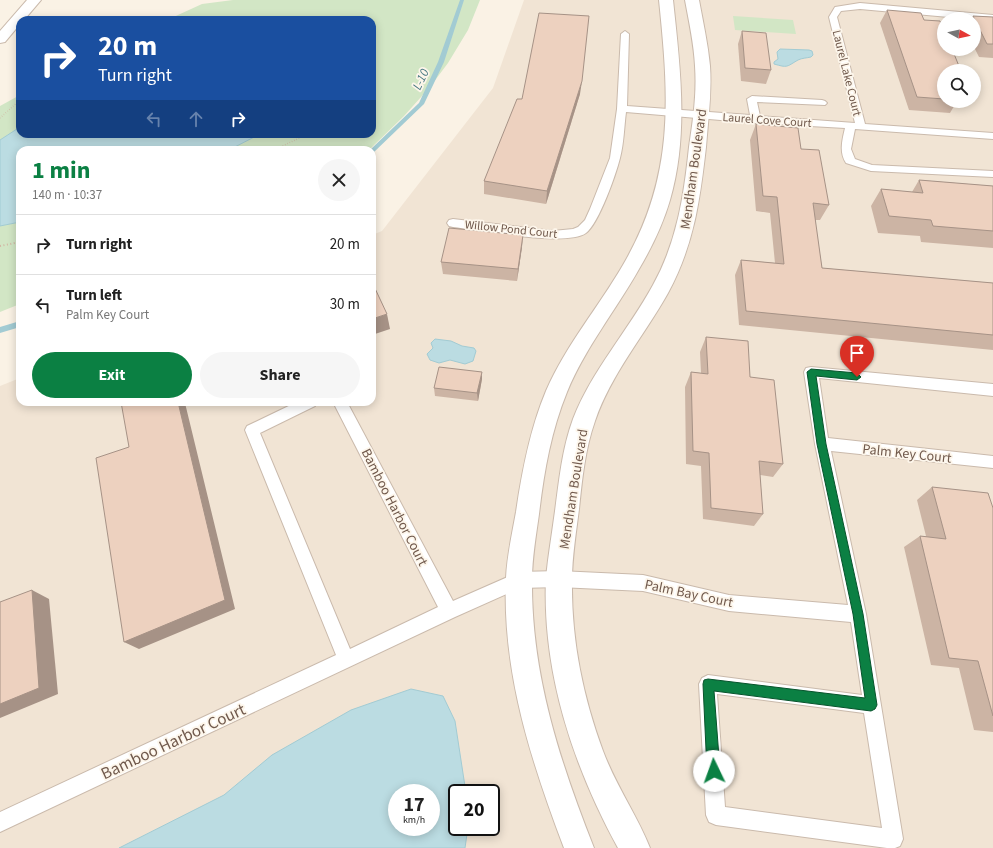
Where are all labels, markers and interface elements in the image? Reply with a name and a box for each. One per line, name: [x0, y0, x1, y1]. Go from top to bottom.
north arrow: [937, 12, 981, 56]
map controls: [937, 12, 981, 108]
text: 20 m: [98, 26, 157, 66]
street label: Laurel Lake Court: [828, 28, 865, 118]
icon: right: [32, 32, 84, 84]
text: Turn right: [98, 63, 172, 88]
button: search: [937, 64, 981, 108]
water label: L-10: [408, 66, 434, 93]
icon: left: [143, 108, 165, 130]
icon: ahead: [185, 108, 207, 130]
icon: right: [227, 108, 249, 130]
street label: Mendham Boulevard: [676, 108, 712, 231]
street label: Laurel Cove Court: [722, 109, 812, 132]
text: 1 min: [32, 153, 90, 188]
button: close: [318, 159, 360, 201]
text: 140 m · 10:37: [32, 186, 102, 204]
street label: Willow Pond Court: [464, 216, 558, 243]
icon: right: [32, 234, 54, 256]
text: Turn right: [66, 234, 132, 255]
text: 20 m: [330, 234, 360, 255]
text: Turn left: [66, 285, 122, 306]
icon: left: [32, 294, 54, 316]
text: 30 m: [330, 294, 360, 315]
text: Palm Key Court: [66, 306, 149, 324]
pin: [840, 336, 874, 377]
icon: arrive: [846, 342, 868, 364]
button: Exit: [32, 352, 192, 398]
button: Share: [200, 352, 360, 398]
street label: Mendham Boulevard: [555, 428, 593, 551]
street label: Palm Key Court: [861, 439, 953, 469]
street label: Bamboo Harbor Court: [356, 445, 433, 570]
street label: Palm Bay Court: [643, 575, 735, 613]
street label: Bamboo Harbor Court: [97, 698, 250, 786]
position arrow: [693, 750, 735, 792]
speed limit sign: 20: [448, 784, 500, 836]
text: 17: [403, 791, 425, 819]
text: km/h: [403, 813, 425, 827]

